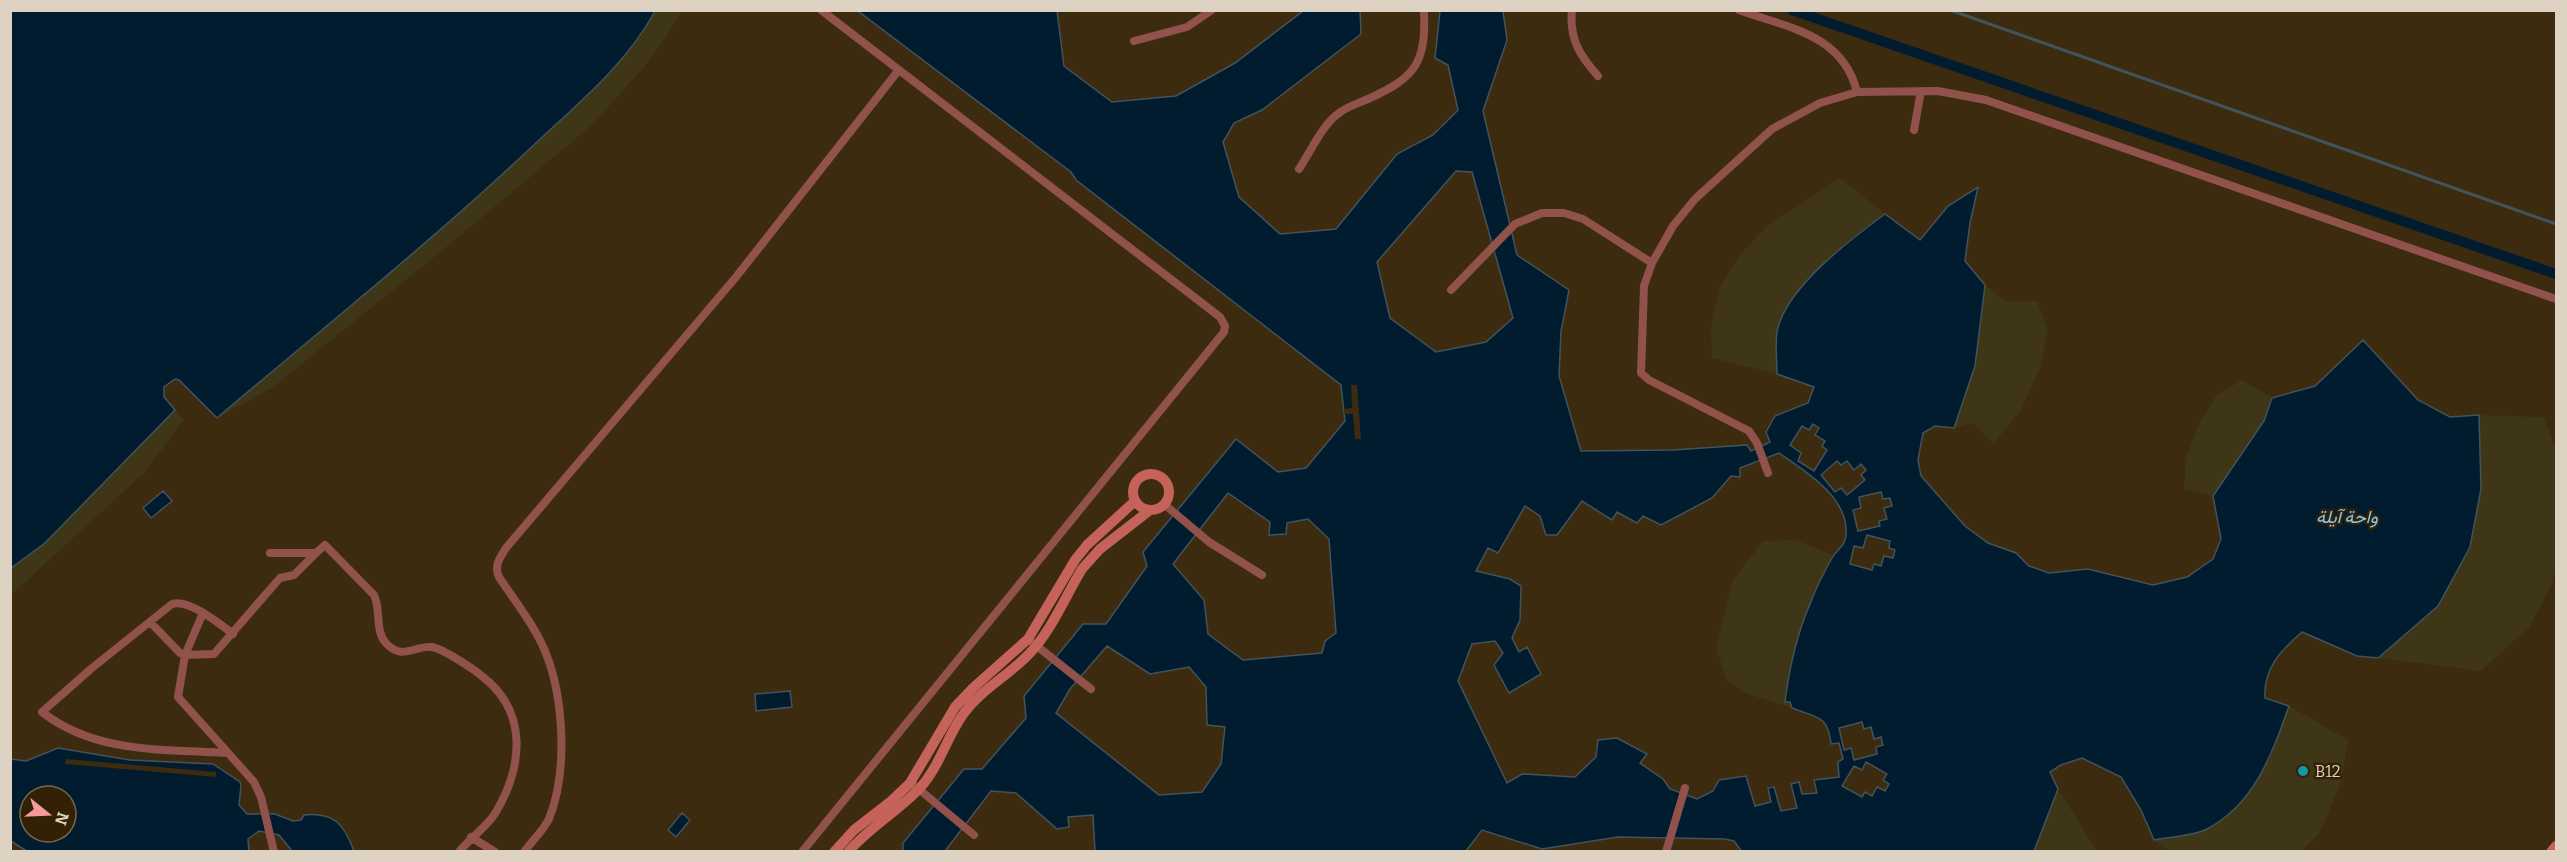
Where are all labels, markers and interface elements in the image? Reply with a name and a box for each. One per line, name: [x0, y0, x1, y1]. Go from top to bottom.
water label: واحة آيلة: [2316, 506, 2378, 528]
place label: B12: [2315, 762, 2341, 781]
marker: B12: [2296, 764, 2310, 778]
north arrow: [18, 784, 78, 844]
text: N: [51, 810, 73, 827]

